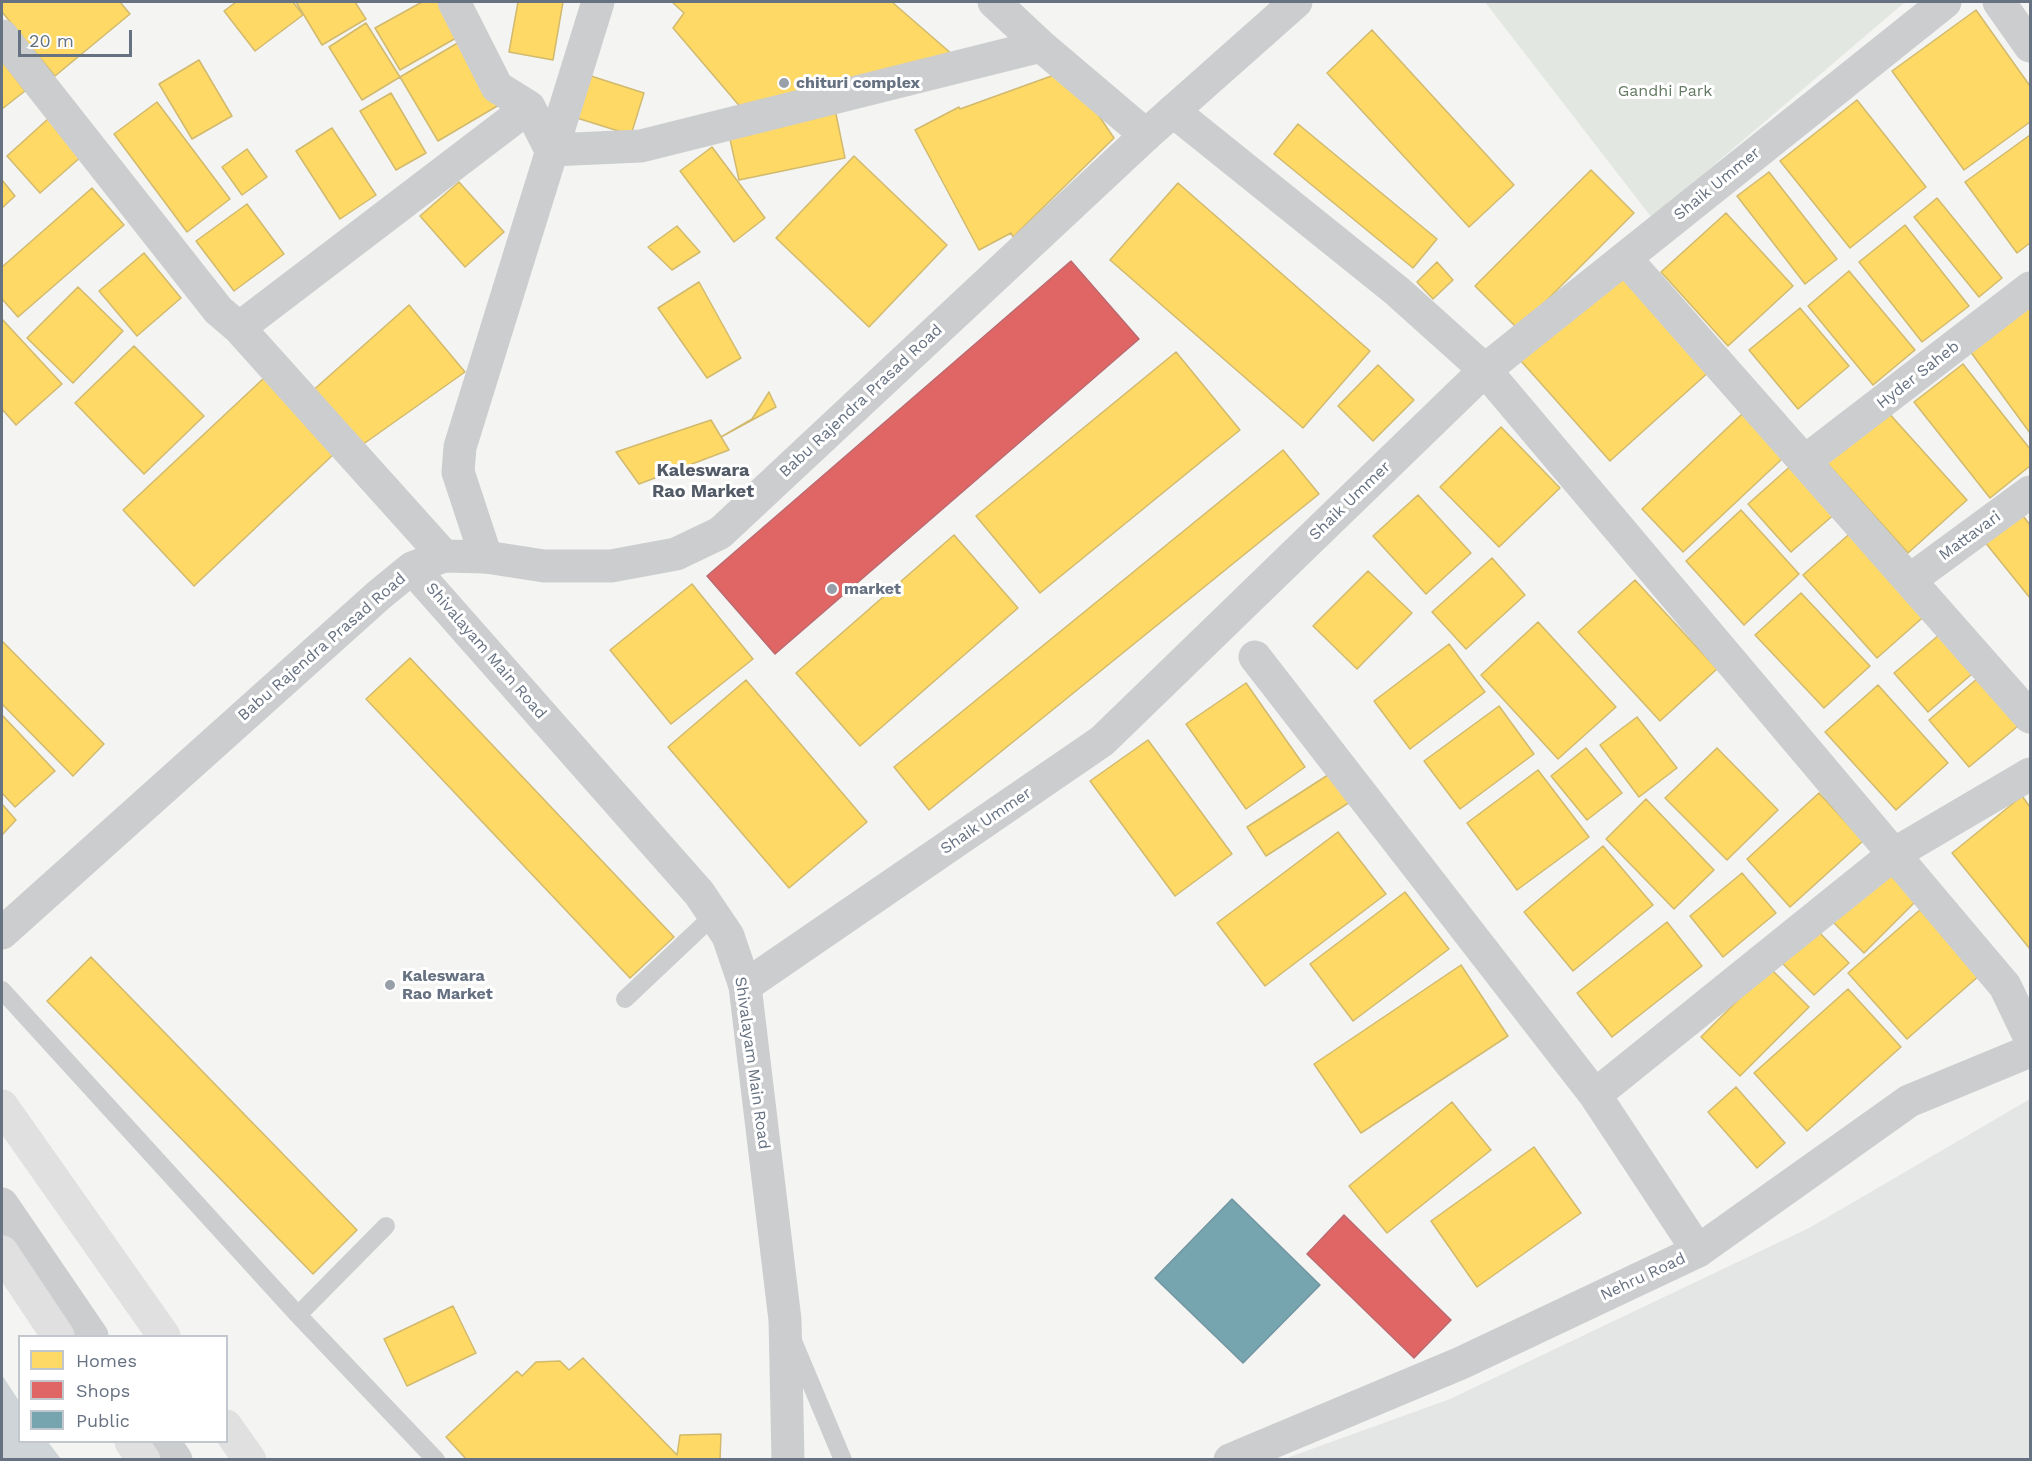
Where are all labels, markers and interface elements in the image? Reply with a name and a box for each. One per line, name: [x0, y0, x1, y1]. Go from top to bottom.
scale bar: [21, 18, 135, 56]
text: 20 m: [29, 30, 74, 51]
place label: chituri complex: [796, 73, 920, 93]
marker: chituri complex: [777, 76, 791, 90]
park label: Gandhi Park: [1618, 81, 1712, 101]
street label: Shaik Ummer: [1670, 143, 1764, 225]
street label: Babu Rajendra Prasad Road: [775, 320, 947, 482]
street label: Hyder Saheb: [1873, 337, 1963, 413]
street label: Shaik Ummer: [1305, 457, 1395, 545]
district label: Kaleswara Rao Market: [652, 460, 754, 502]
street label: Mattavari: [1935, 507, 2005, 565]
street label: Babu Rajendra Prasad Road: [234, 569, 410, 725]
street label: Shivalayam Main Road: [422, 579, 550, 723]
place label: market: [844, 579, 901, 599]
marker: market: [825, 582, 839, 596]
street label: Shaik Ummer: [937, 784, 1035, 858]
place label: Kaleswara Rao Market: [402, 966, 493, 1004]
street label: Shivalayam Main Road: [730, 975, 774, 1151]
marker: Kaleswara Rao Market: [383, 978, 397, 992]
street label: Nehru Road: [1597, 1249, 1689, 1305]
legend: [18, 1335, 228, 1443]
text: Homes: [76, 1350, 137, 1371]
text: Shops: [76, 1380, 130, 1401]
text: Public: [76, 1410, 130, 1431]

